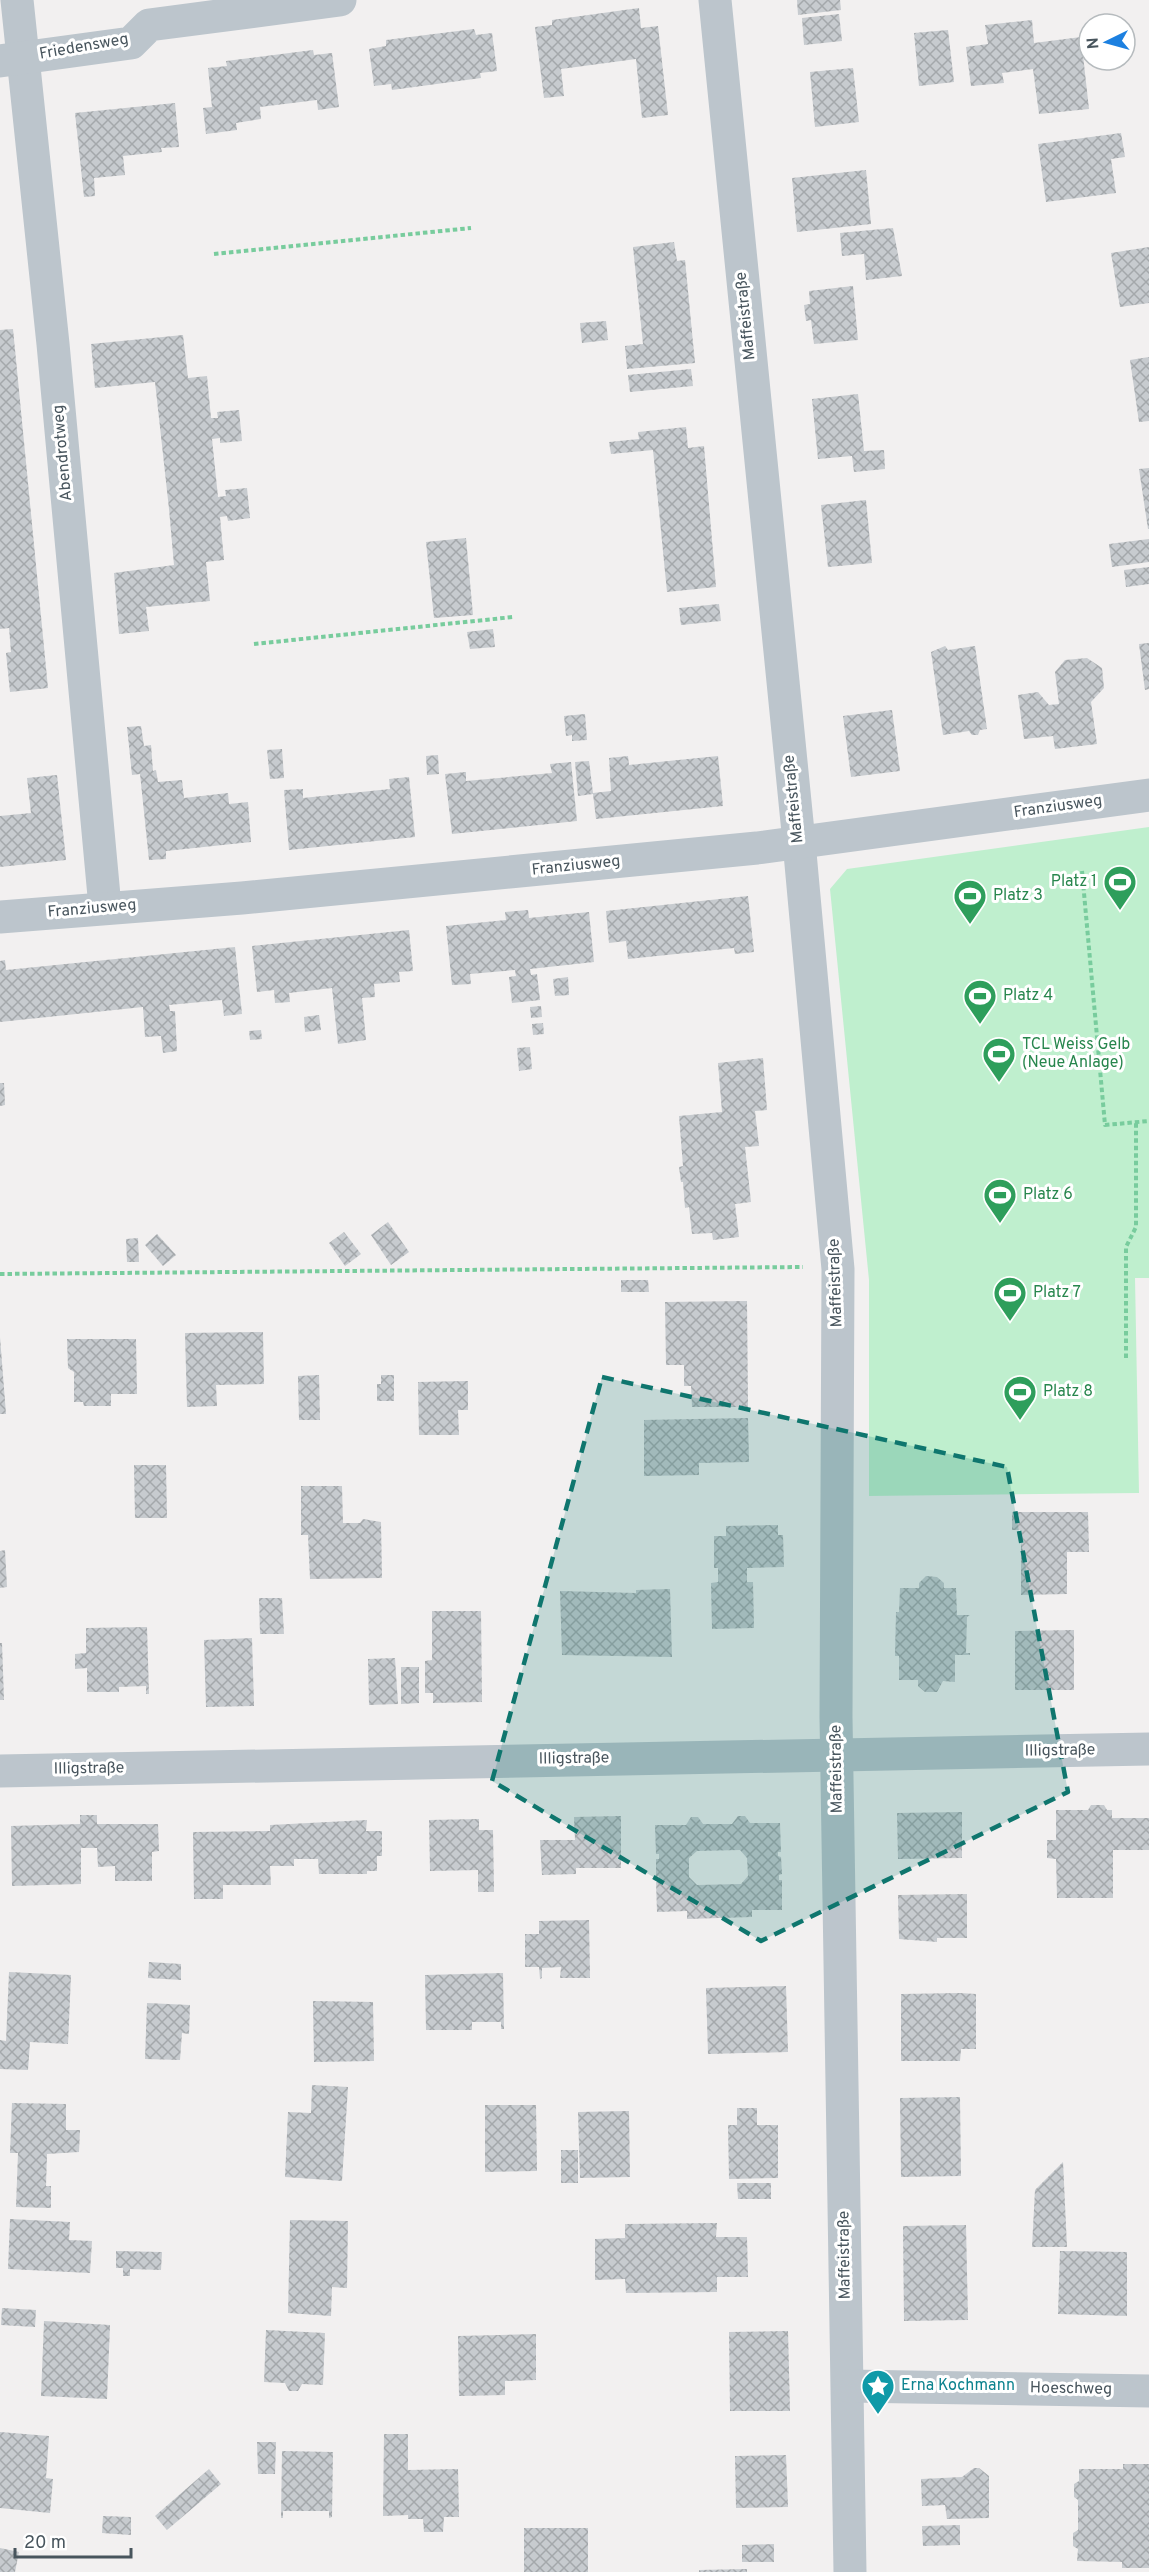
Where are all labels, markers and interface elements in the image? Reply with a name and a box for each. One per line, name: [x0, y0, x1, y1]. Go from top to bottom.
north arrow: [1077, 12, 1137, 72]
street label: Friedensweg: [38, 29, 130, 65]
text: N: [1084, 37, 1105, 50]
street label: Maffeistraße: [731, 271, 761, 361]
street label: Abendrotweg: [49, 404, 77, 502]
street label: Maffeistraße: [779, 754, 809, 844]
street label: Franziusweg: [1013, 791, 1103, 823]
street label: Franziusweg: [531, 851, 621, 881]
sports icon: Platz 1: [1102, 864, 1138, 911]
place label: Platz 1: [1051, 872, 1097, 892]
sports icon: Platz 3: [952, 878, 988, 925]
place label: Platz 3: [993, 886, 1043, 906]
street label: Franziusweg: [47, 895, 137, 923]
sports icon: Platz 4: [962, 978, 998, 1025]
place label: Platz 4: [1003, 986, 1053, 1006]
place label: TCL Weiss Gelb (Neue Anlage): [1022, 1035, 1130, 1073]
sports icon: TCL Weiss Gelb (Neue Anlage): [981, 1036, 1017, 1083]
sports icon: Platz 6: [982, 1177, 1018, 1224]
place label: Platz 6: [1023, 1185, 1073, 1205]
street label: Maffeistraße: [824, 1238, 848, 1328]
sports icon: Platz 7: [992, 1275, 1028, 1322]
place label: Platz 7: [1033, 1283, 1081, 1303]
sports icon: Platz 8: [1002, 1374, 1038, 1421]
place label: Platz 8: [1043, 1382, 1093, 1402]
street label: Maffeistraße: [826, 1724, 848, 1814]
street label: Illigstraße: [1025, 1740, 1095, 1762]
street label: Illigstraße: [539, 1748, 609, 1770]
street label: Illigstraße: [54, 1758, 124, 1780]
street label: Maffeistraße: [834, 2210, 856, 2300]
place icon: Erna Kochmann: [860, 2368, 896, 2415]
place label: Erna Kochmann: [901, 2376, 1015, 2396]
street label: Hoeschweg: [1030, 2378, 1112, 2400]
scale bar: [15, 2521, 130, 2559]
text: 20 m: [24, 2532, 66, 2555]

